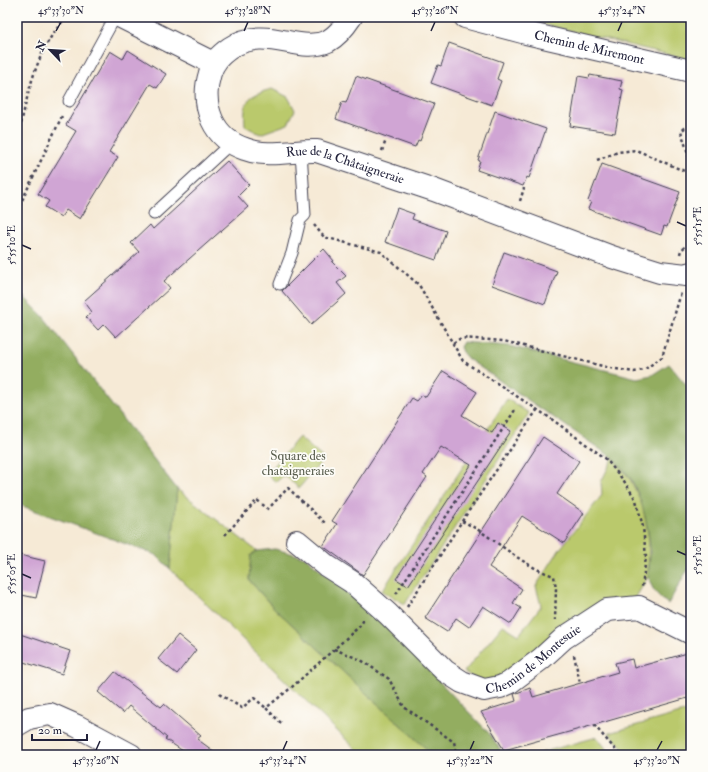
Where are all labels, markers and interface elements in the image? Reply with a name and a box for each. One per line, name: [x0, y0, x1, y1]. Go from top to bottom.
text: 45°33'30"N: [38, 5, 84, 17]
text: 45°33'28"N: [225, 5, 271, 17]
text: 45°33'26"N: [412, 5, 459, 17]
text: 45°33'24"N: [598, 5, 646, 17]
street label: Chemin de Miremont: [532, 27, 646, 68]
north arrow: [30, 30, 70, 70]
text: N: [33, 38, 50, 54]
street label: Rue de la Châtaigneraie: [285, 143, 407, 188]
text: 5°55'15"E: [692, 207, 704, 245]
text: 5°55'10"E: [6, 225, 18, 265]
park label: Square des chataigneraies: [262, 448, 335, 479]
text: 5°55'10"E: [692, 535, 704, 575]
text: 5°55'05"E: [6, 554, 18, 594]
street label: Chemin de Montesuie: [484, 621, 585, 698]
scale bar: [32, 716, 87, 742]
text: 20 m: [38, 723, 63, 738]
text: 45°33'26"N: [73, 755, 120, 767]
text: 45°33'24"N: [259, 755, 307, 767]
text: 45°33'22"N: [446, 755, 494, 767]
text: 45°33'20"N: [633, 755, 681, 767]

